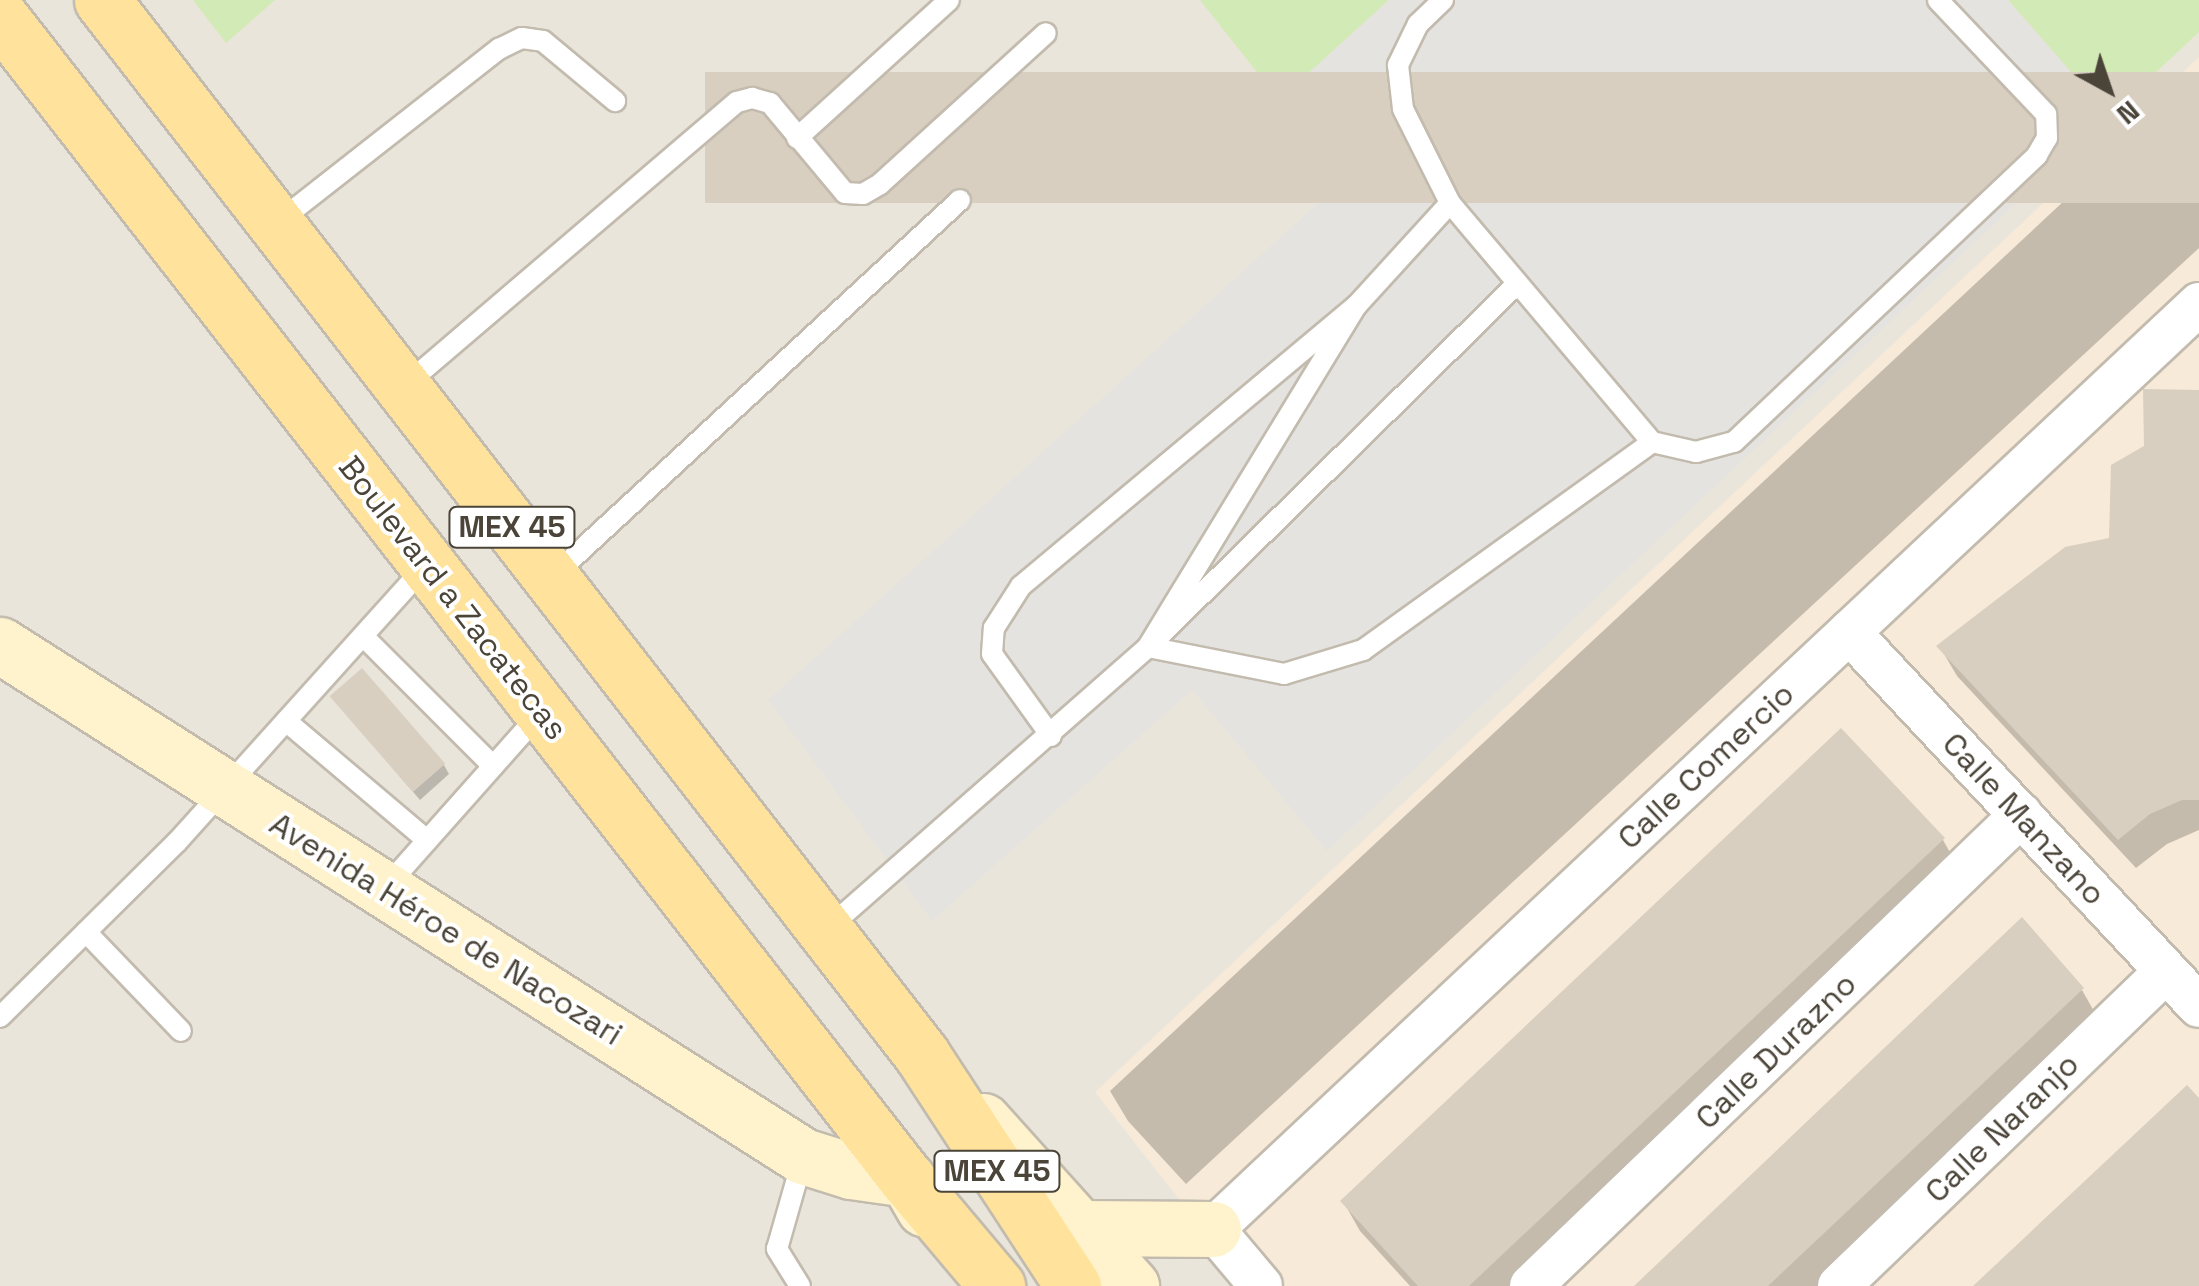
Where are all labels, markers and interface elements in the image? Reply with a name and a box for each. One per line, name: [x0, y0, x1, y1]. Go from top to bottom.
north arrow: [2059, 40, 2159, 140]
text: N: [2110, 93, 2147, 133]
street label: Boulevard a Zacatecas: [330, 449, 576, 747]
road number: MEX 45: [447, 502, 577, 552]
street label: Calle Comercio: [1610, 675, 1802, 857]
street label: Calle Manzano: [1934, 725, 2114, 913]
street label: Avenida Héroe de Nacozari: [263, 805, 629, 1053]
street label: Calle Durazno: [1688, 965, 1864, 1137]
street label: Calle Naranjo: [1917, 1045, 2087, 1211]
road number: MEX 45: [932, 1146, 1062, 1196]

